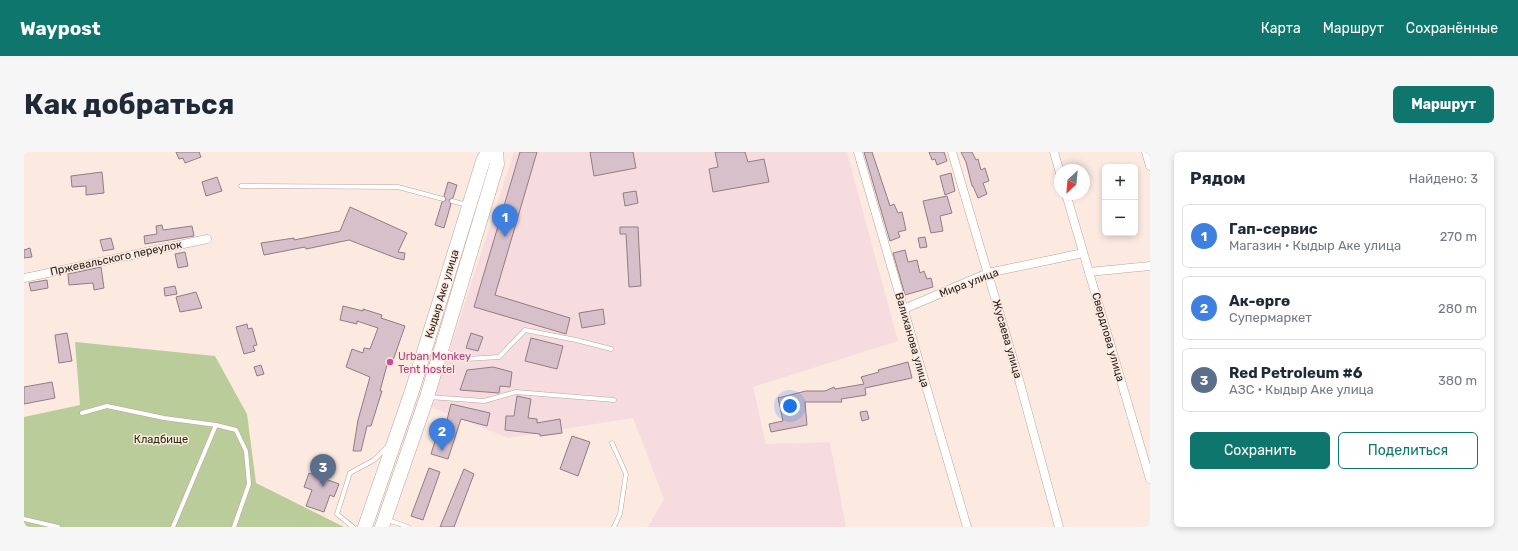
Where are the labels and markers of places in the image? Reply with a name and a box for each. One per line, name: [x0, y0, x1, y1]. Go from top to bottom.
pin: 1: [492, 204, 518, 237]
place label: Urban Monkey Tent hostel: [398, 350, 471, 376]
marker: Urban Monkey Tent hostel: [385, 357, 395, 367]
pin: 2: [429, 418, 455, 451]
pin: 3: [310, 454, 336, 487]

